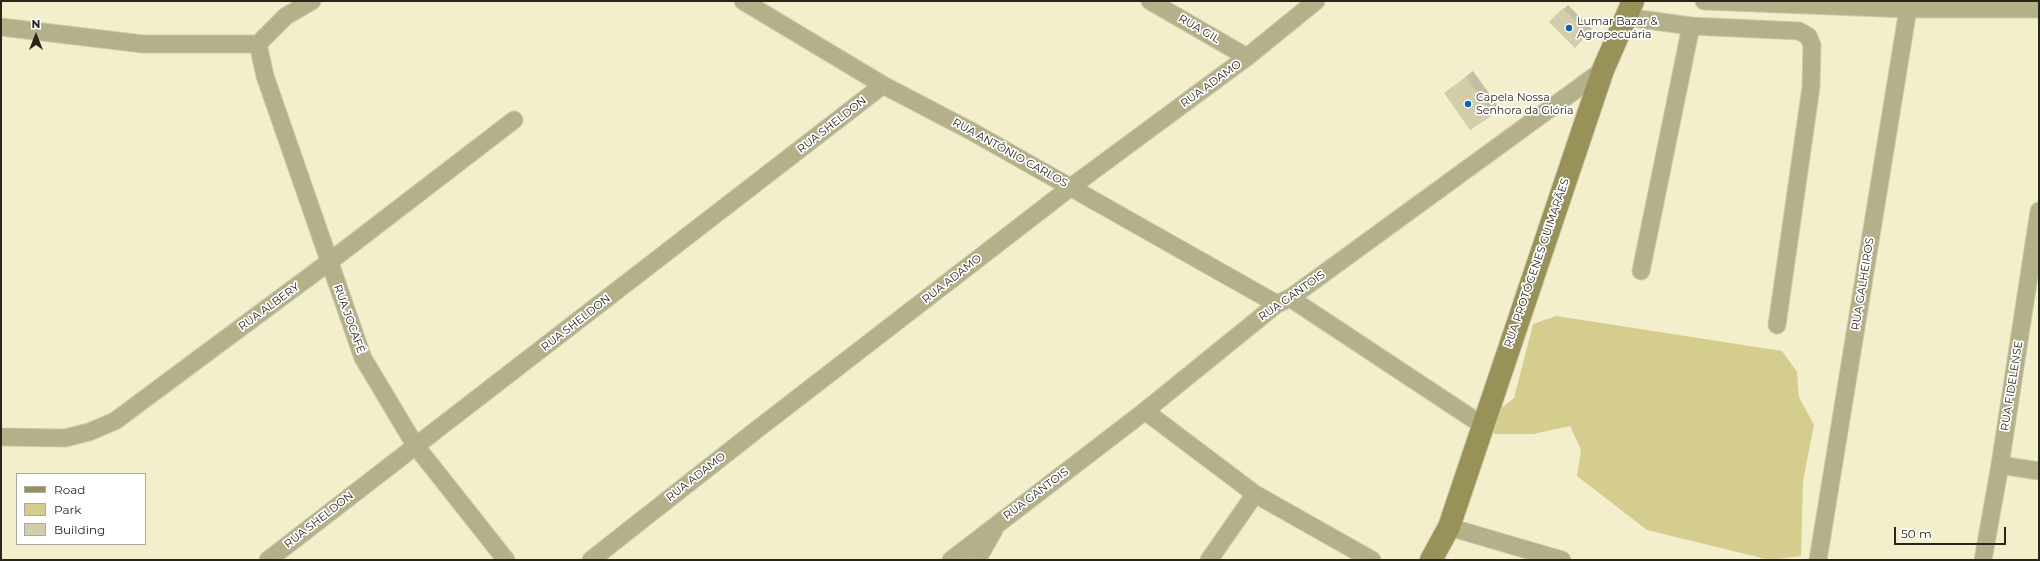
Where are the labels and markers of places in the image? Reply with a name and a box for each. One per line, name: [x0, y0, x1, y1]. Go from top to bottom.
place label: Lumar Bazar & Agropecuária: [1577, 15, 1658, 41]
marker: Lumar Bazar & Agropecuária: [1564, 23, 1574, 33]
place label: Capela Nossa Senhora da Glória: [1476, 91, 1573, 117]
marker: Capela Nossa Senhora da Glória: [1463, 99, 1473, 109]

